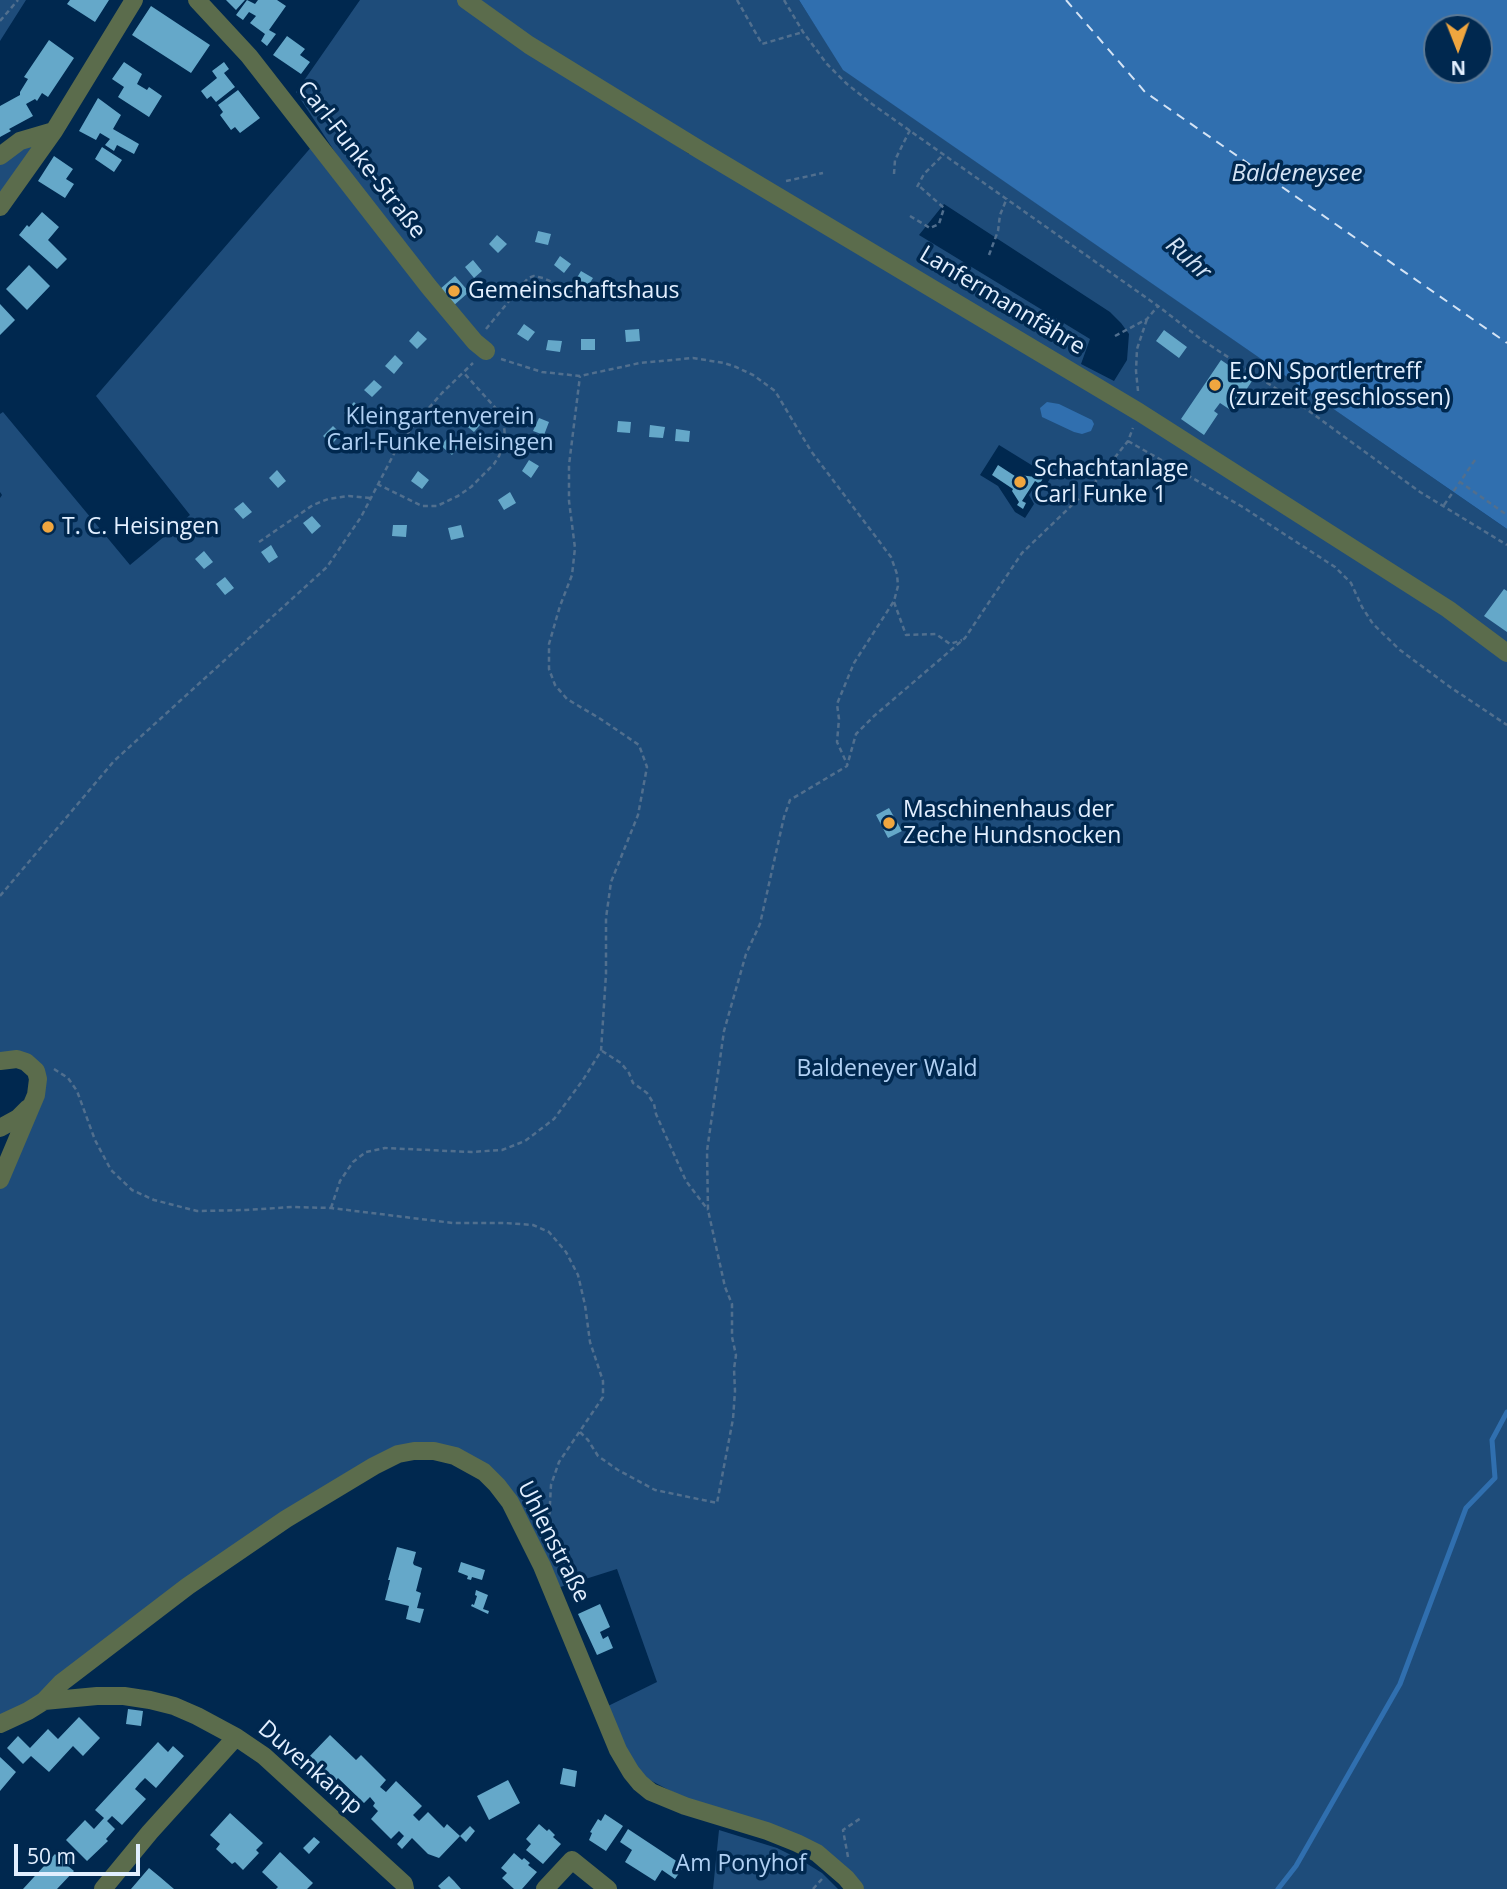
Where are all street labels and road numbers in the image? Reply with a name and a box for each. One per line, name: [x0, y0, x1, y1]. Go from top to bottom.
street label: Carl-Funke-Straße: [291, 76, 431, 244]
street label: Lanfermannfähre: [914, 241, 1090, 361]
street label: Uhlenstraße: [511, 1477, 595, 1607]
street label: Duvenkamp: [252, 1715, 368, 1821]

